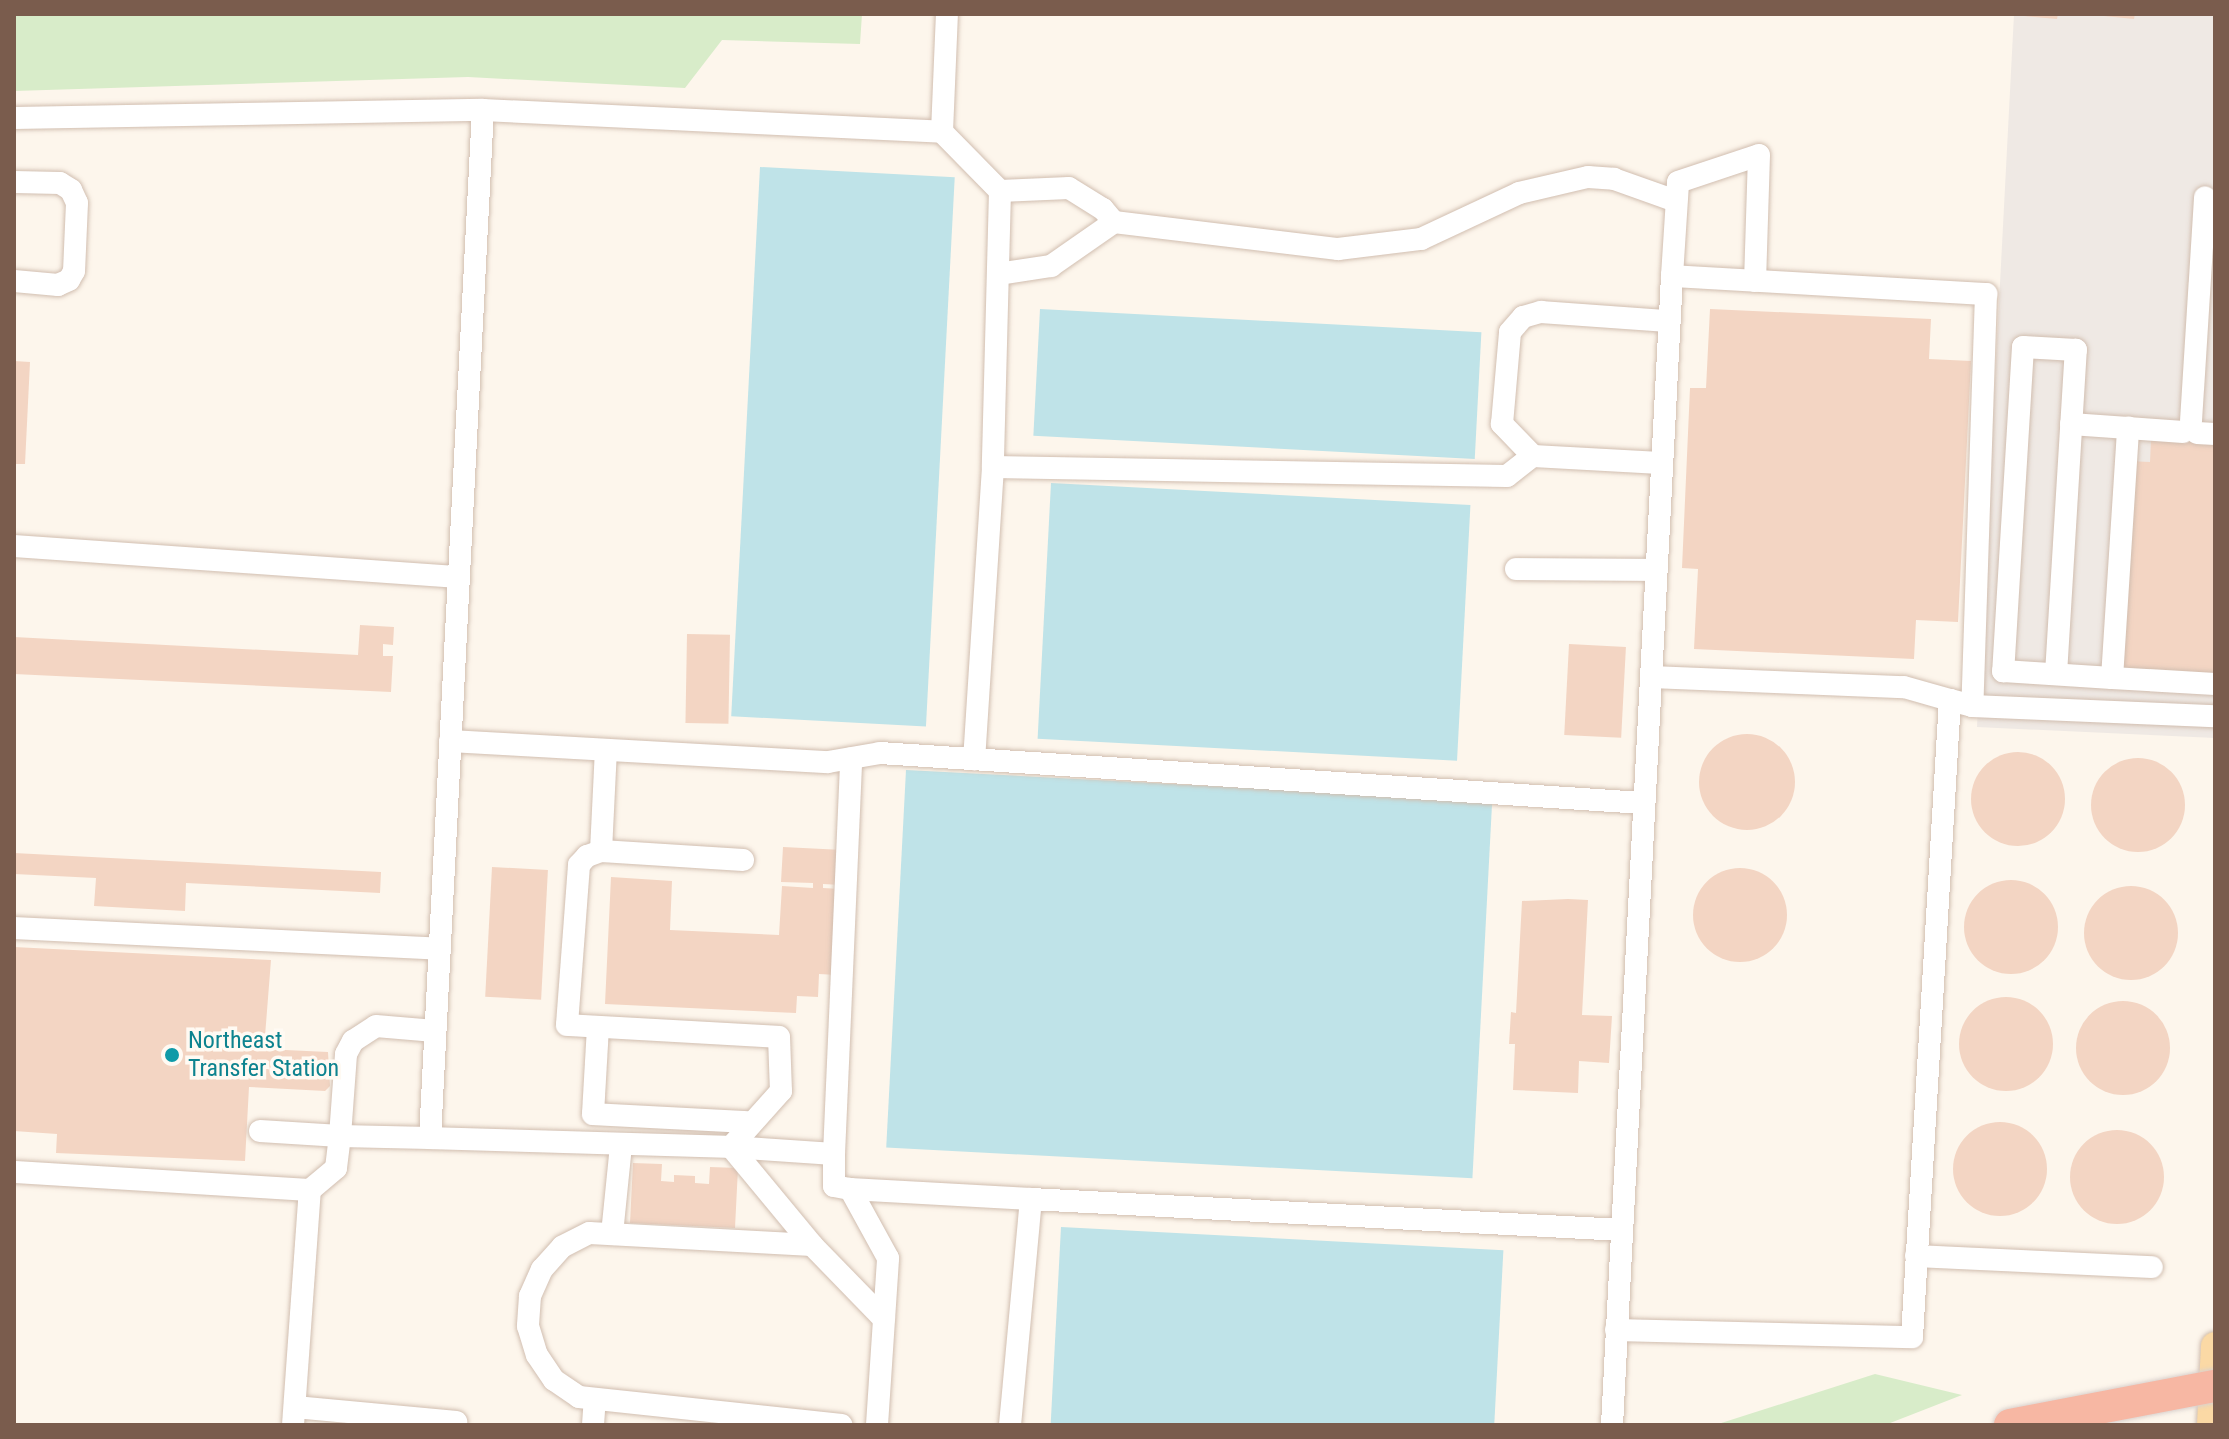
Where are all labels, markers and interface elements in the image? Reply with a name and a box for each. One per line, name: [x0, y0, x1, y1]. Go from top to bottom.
place label: Northeast Transfer Station: [188, 1027, 339, 1083]
marker: Northeast Transfer Station: [163, 1046, 181, 1064]

